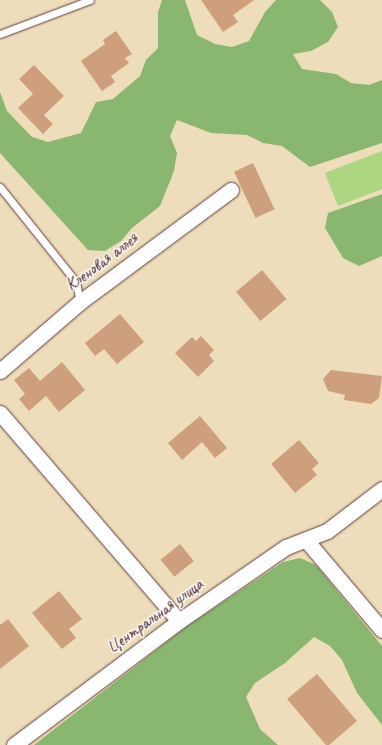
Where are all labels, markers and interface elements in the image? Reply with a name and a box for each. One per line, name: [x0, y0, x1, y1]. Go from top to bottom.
street label: Кленовая аллея: [62, 228, 142, 296]
street label: Центральная улица: [103, 574, 207, 658]

